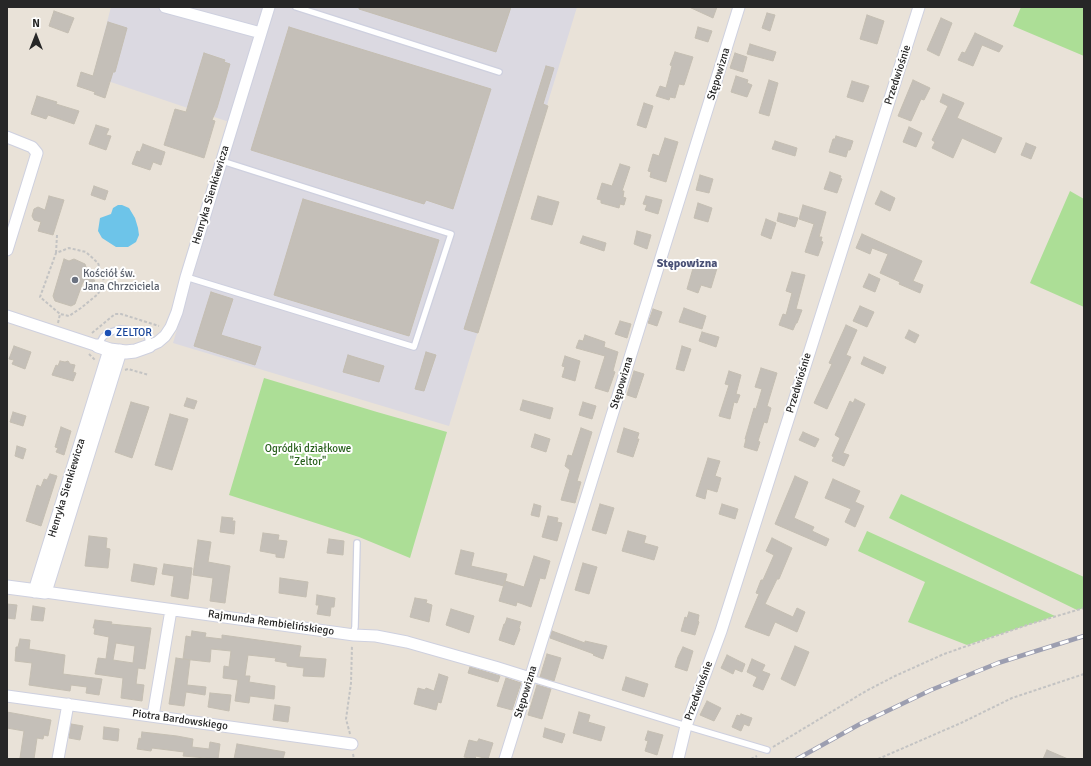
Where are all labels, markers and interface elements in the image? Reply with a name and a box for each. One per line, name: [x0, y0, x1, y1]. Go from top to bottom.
north arrow: [16, 16, 56, 56]
text: N: [32, 17, 40, 30]
street label: Przedwiośnie: [882, 43, 914, 107]
street label: Stępowizna: [705, 46, 733, 102]
street label: Henryka Sienkiewicza: [190, 144, 232, 246]
district label: Stępowizna: [657, 257, 717, 271]
place label: Kościół św. Jana Chrzciciela: [83, 267, 160, 293]
marker: Kościół św. Jana Chrzciciela: [70, 275, 80, 285]
place label: ZELTOR: [116, 326, 152, 340]
marker: ZELTOR: [103, 328, 113, 338]
street label: Przedwiośnie: [784, 351, 814, 415]
street label: Stępowizna: [608, 355, 636, 411]
street label: Henryka Sienkiewicza: [46, 437, 88, 539]
park label: Ogródki działkowe "Zeltor": [265, 442, 351, 468]
street label: Rajmunda Rembielińskiego: [207, 608, 335, 638]
street label: Przedwiośnie: [682, 659, 716, 723]
street label: Stępowizna: [512, 664, 540, 720]
street label: Piotra Bardowskiego: [131, 707, 229, 733]

